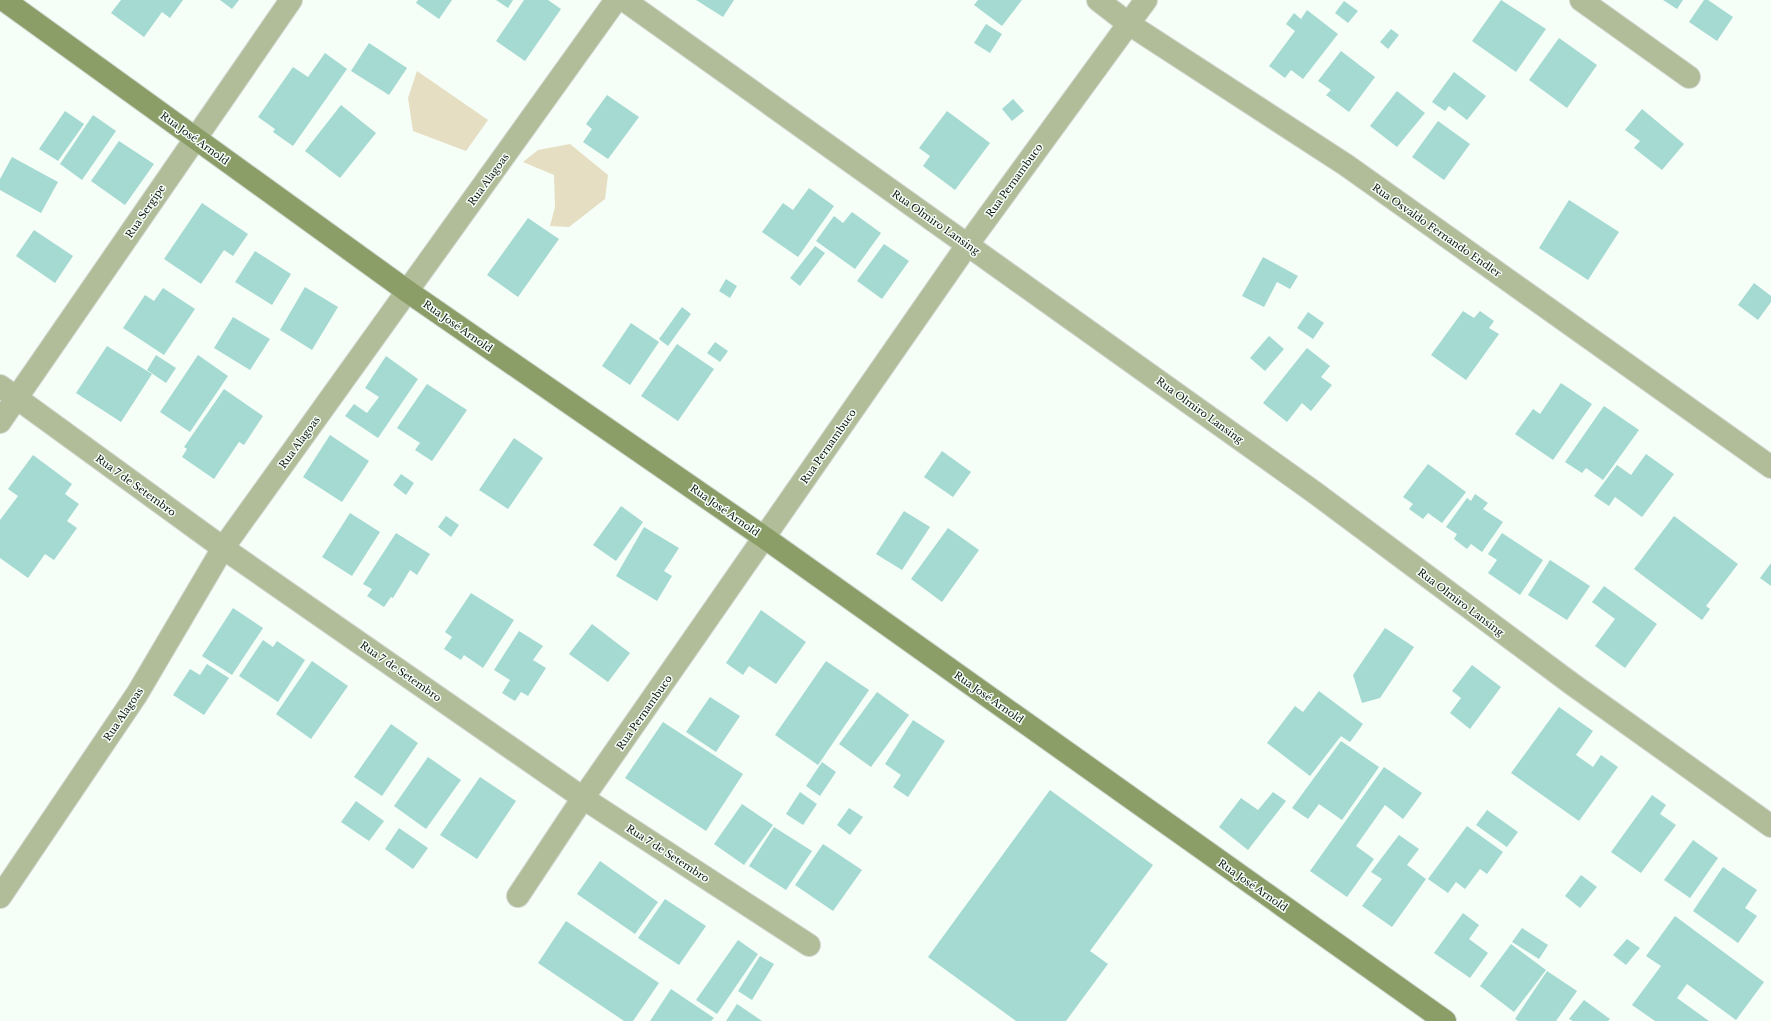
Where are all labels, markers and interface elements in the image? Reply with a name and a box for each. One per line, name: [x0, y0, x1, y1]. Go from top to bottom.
street label: Rua José Arnold: [158, 109, 232, 168]
street label: Rua Pernambuco: [983, 140, 1046, 220]
street label: Rua Alagoas: [465, 150, 512, 208]
street label: Rua Osvaldo Fernando Endler: [1370, 181, 1504, 280]
street label: Rua Sergipe: [123, 182, 168, 241]
street label: Rua Olmiro Lansing: [889, 187, 983, 258]
street label: Rua José Arnold: [421, 298, 495, 355]
street label: Rua Olmiro Lansing: [1154, 375, 1246, 447]
street label: Rua Pernambuco: [798, 406, 859, 486]
street label: Rua Alagoas: [276, 413, 323, 471]
street label: Rua 7 de Setembro: [93, 452, 179, 519]
street label: Rua José Arnold: [688, 482, 762, 539]
street label: Rua Olmiro Lansing: [1415, 566, 1507, 640]
street label: Rua 7 de Setembro: [358, 638, 444, 705]
street label: Rua José Arnold: [952, 669, 1026, 726]
street label: Rua Pernambuco: [614, 672, 675, 752]
street label: Rua Alagoas: [101, 685, 146, 743]
street label: Rua 7 de Setembro: [624, 822, 712, 885]
street label: Rua José Arnold: [1216, 857, 1290, 914]

